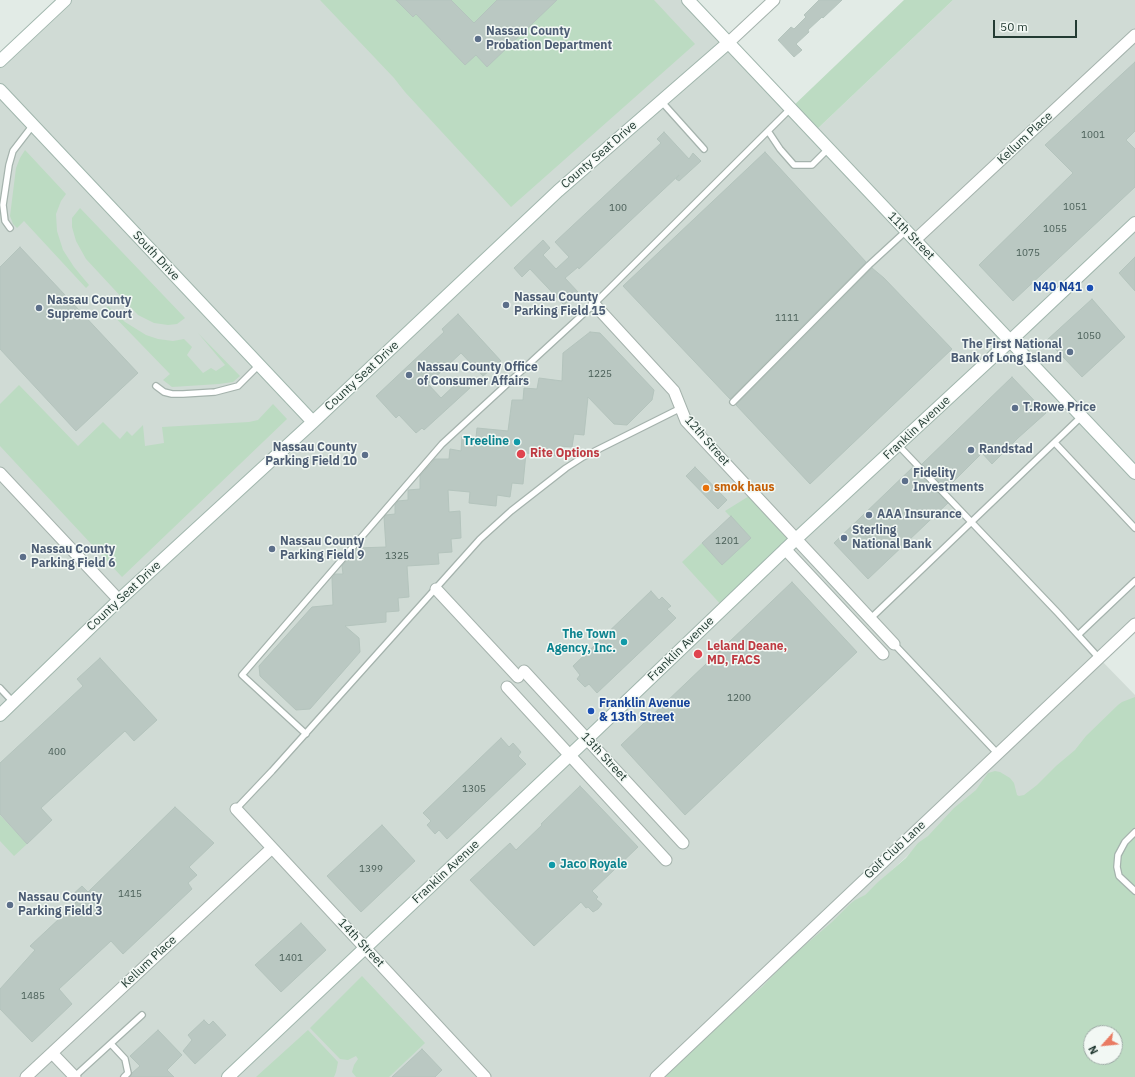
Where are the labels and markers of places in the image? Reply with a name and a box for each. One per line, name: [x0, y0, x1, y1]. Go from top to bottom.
place label: Nassau County Probation Department: [486, 25, 612, 53]
marker: Nassau County Probation Department: [473, 34, 483, 44]
place label: N40 N41: [1033, 281, 1082, 295]
marker: N40 N41: [1085, 283, 1095, 293]
place label: Nassau County Parking Field 15: [514, 291, 606, 319]
place label: Nassau County Supreme Court: [47, 294, 132, 322]
marker: Nassau County Parking Field 15: [501, 300, 511, 310]
marker: Nassau County Supreme Court: [34, 303, 44, 313]
place label: The First National Bank of Long Island: [951, 338, 1062, 366]
marker: The First National Bank of Long Island: [1065, 347, 1075, 357]
place label: Nassau County Office of Consumer Affairs: [417, 361, 538, 389]
marker: Nassau County Office of Consumer Affairs: [404, 370, 414, 380]
place label: T.Rowe Price: [1023, 401, 1096, 415]
marker: T.Rowe Price: [1010, 403, 1020, 413]
place label: Treeline: [463, 435, 509, 449]
marker: Treeline: [512, 437, 522, 447]
place label: Nassau County Parking Field 10: [265, 441, 357, 469]
place label: Randstad: [979, 443, 1033, 457]
marker: Randstad: [966, 445, 976, 455]
place label: Rite Options: [530, 447, 599, 461]
marker: Rite Options: [515, 448, 527, 460]
marker: Nassau County Parking Field 10: [360, 450, 370, 460]
place label: Fidelity Investments: [913, 467, 984, 495]
marker: Fidelity Investments: [900, 476, 910, 486]
place label: smok haus: [714, 481, 774, 495]
marker: smok haus: [701, 483, 711, 493]
place label: AAA Insurance: [877, 508, 962, 522]
marker: AAA Insurance: [864, 510, 874, 520]
place label: Sterling National Bank: [852, 524, 932, 552]
marker: Sterling National Bank: [839, 533, 849, 543]
place label: Nassau County Parking Field 9: [280, 535, 364, 563]
place label: Nassau County Parking Field 6: [31, 543, 115, 571]
marker: Nassau County Parking Field 9: [267, 544, 277, 554]
marker: Nassau County Parking Field 6: [18, 552, 28, 562]
place label: The Town Agency, Inc.: [546, 628, 616, 656]
marker: The Town Agency, Inc.: [619, 637, 629, 647]
place label: Leland Deane, MD, FACS: [707, 640, 787, 668]
marker: Leland Deane, MD, FACS: [692, 648, 704, 660]
place label: Franklin Avenue & 13th Street: [599, 697, 690, 725]
marker: Franklin Avenue & 13th Street: [586, 706, 596, 716]
place label: Jaco Royale: [560, 858, 627, 872]
marker: Jaco Royale: [547, 860, 557, 870]
place label: Nassau County Parking Field 3: [18, 891, 102, 919]
marker: Nassau County Parking Field 3: [5, 900, 15, 910]

